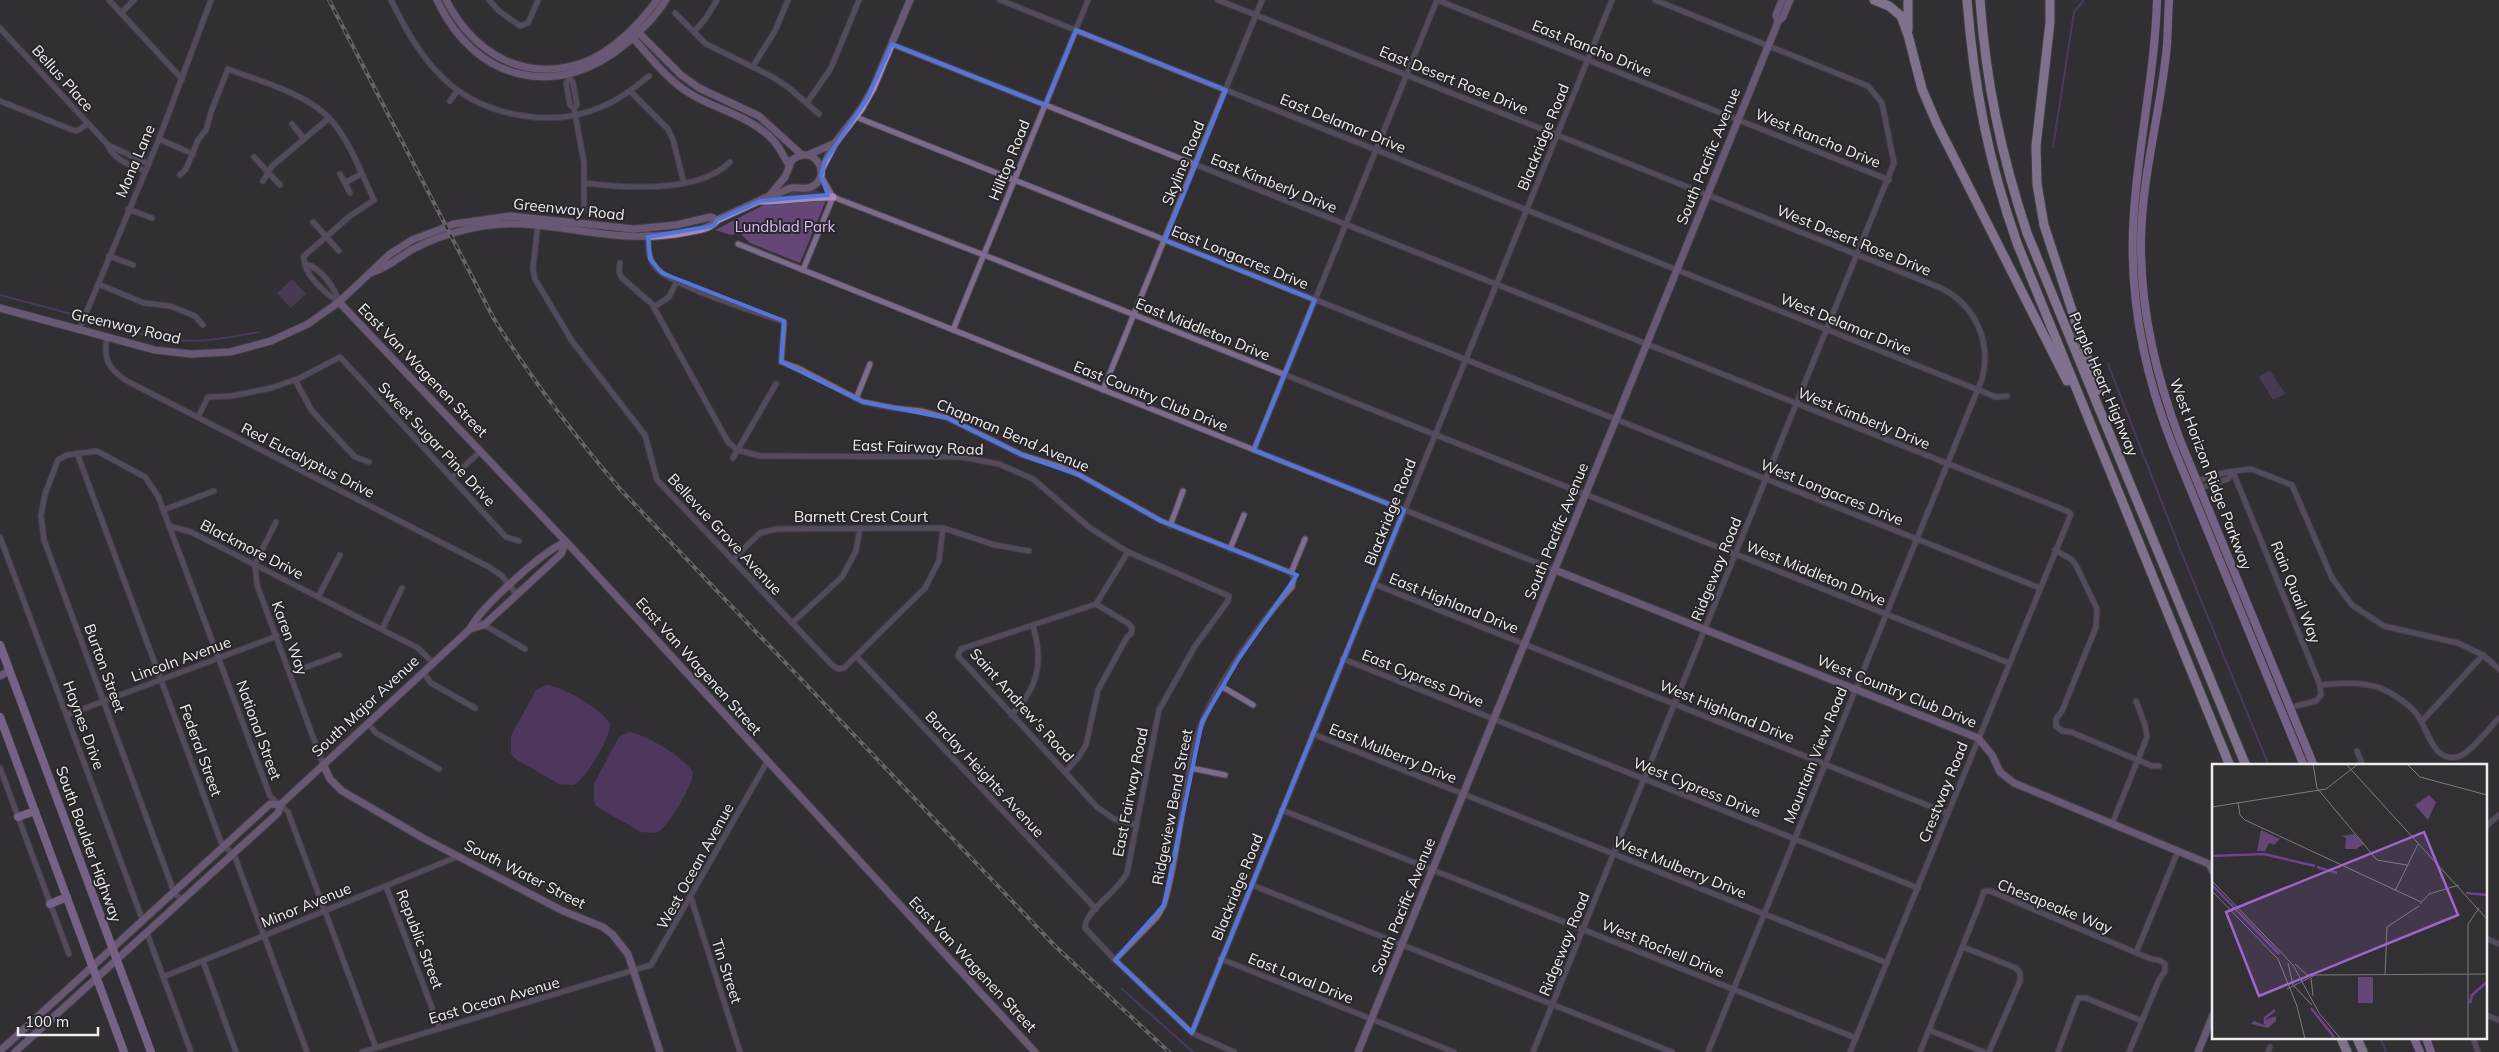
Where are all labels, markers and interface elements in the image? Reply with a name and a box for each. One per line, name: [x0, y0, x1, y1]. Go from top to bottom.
street label: East Rancho Drive: [1529, 15, 1655, 81]
street label: Bellus Place: [28, 41, 98, 115]
street label: East Desert Rose Drive: [1377, 41, 1531, 119]
street label: Blackridge Road: [1513, 81, 1573, 193]
street label: South Pacific Avenue: [1672, 85, 1744, 227]
street label: East Delamar Drive: [1277, 89, 1409, 157]
street label: West Rancho Drive: [1753, 104, 1883, 172]
street label: Hilltop Road: [984, 117, 1034, 203]
street label: Skyline Road: [1157, 118, 1209, 208]
street label: Mona Lane: [111, 122, 159, 200]
street label: East Kimberly Drive: [1208, 149, 1340, 217]
street label: Greenway Road: [512, 194, 626, 224]
street label: West Desert Rose Drive: [1774, 200, 1934, 280]
park label: Lundblad Park: [735, 217, 836, 236]
street label: East Longacres Drive: [1169, 221, 1311, 293]
street label: West Delamar Drive: [1777, 289, 1915, 359]
street label: East Middleton Drive: [1133, 293, 1273, 365]
street label: East Van Wagenen Street: [354, 299, 492, 441]
street label: Greenway Road: [69, 304, 183, 348]
street label: Purple Heart Highway: [2065, 309, 2143, 459]
street label: East Country Club Drive: [1071, 356, 1231, 436]
street label: West Horizon Ridge Parkway: [2166, 376, 2256, 572]
street label: Sweet Sugar Pine Drive: [374, 378, 500, 510]
street label: West Kimberly Drive: [1795, 383, 1933, 453]
street label: Chapman Bend Avenue: [934, 394, 1092, 476]
street label: Red Eucalyptus Drive: [238, 418, 378, 502]
street label: East Fairway Road: [852, 435, 984, 459]
street label: West Longacres Drive: [1758, 455, 1906, 529]
street label: Blackridge Road: [1360, 456, 1420, 568]
street label: South Pacific Avenue: [1520, 460, 1592, 602]
street label: Bellevue Grove Avenue: [664, 469, 786, 599]
street label: Barnett Crest Court: [794, 507, 928, 526]
street label: Ridgeway Road: [1686, 514, 1746, 624]
street label: Blackmore Drive: [197, 515, 307, 583]
street label: West Middleton Drive: [1743, 536, 1889, 610]
street label: Rain Quail Way: [2267, 538, 2325, 646]
street label: East Highland Drive: [1387, 568, 1521, 638]
street label: East Van Wagenen Street: [632, 593, 766, 739]
street label: Karen Way: [268, 598, 312, 678]
street label: Burton Street: [80, 621, 130, 715]
street label: Lincoln Avenue: [128, 632, 234, 686]
street label: Saint Andrew's Road: [966, 644, 1078, 766]
street label: East Cypress Drive: [1359, 645, 1487, 711]
street label: West Country Club Drive: [1814, 650, 1980, 732]
street label: South Major Avenue: [307, 651, 423, 761]
street label: West Highland Drive: [1657, 675, 1797, 747]
street label: Haynes Drive: [59, 678, 109, 772]
street label: National Street: [232, 678, 286, 782]
street label: Mountain View Road: [1779, 684, 1851, 826]
street label: Federal Street: [176, 701, 226, 799]
street label: Barclay Heights Avenue: [921, 707, 1049, 841]
street label: East Mulberry Drive: [1326, 719, 1460, 787]
street label: East Fairway Road: [1108, 726, 1152, 858]
street label: Ridgeview Bend Street: [1148, 728, 1196, 886]
street label: Crestway Road: [1914, 739, 1972, 845]
street label: West Cypress Drive: [1630, 753, 1764, 821]
street label: South Boulder Highway: [52, 763, 126, 925]
inset map: [2212, 764, 2486, 1040]
street label: West Ocean Avenue: [652, 800, 738, 932]
street label: Blackridge Road: [1207, 831, 1267, 943]
street label: West Mulberry Drive: [1611, 832, 1749, 902]
street label: South Water Street: [461, 835, 589, 913]
street label: South Pacific Avenue: [1367, 835, 1439, 977]
street label: Chesapeake Way: [1995, 874, 2115, 938]
street label: Minor Avenue: [258, 878, 354, 932]
street label: Republic Street: [392, 887, 448, 991]
street label: Ridgeway Road: [1534, 889, 1594, 999]
street label: East Van Wagenen Street: [905, 892, 1041, 1036]
street label: West Rochell Drive: [1599, 915, 1727, 981]
street label: Tin Street: [708, 936, 746, 1006]
street label: East Laval Drive: [1246, 948, 1356, 1008]
street label: East Ocean Avenue: [426, 972, 562, 1028]
scale bar: [18, 1004, 98, 1036]
text: 100 m: [25, 1012, 69, 1031]

